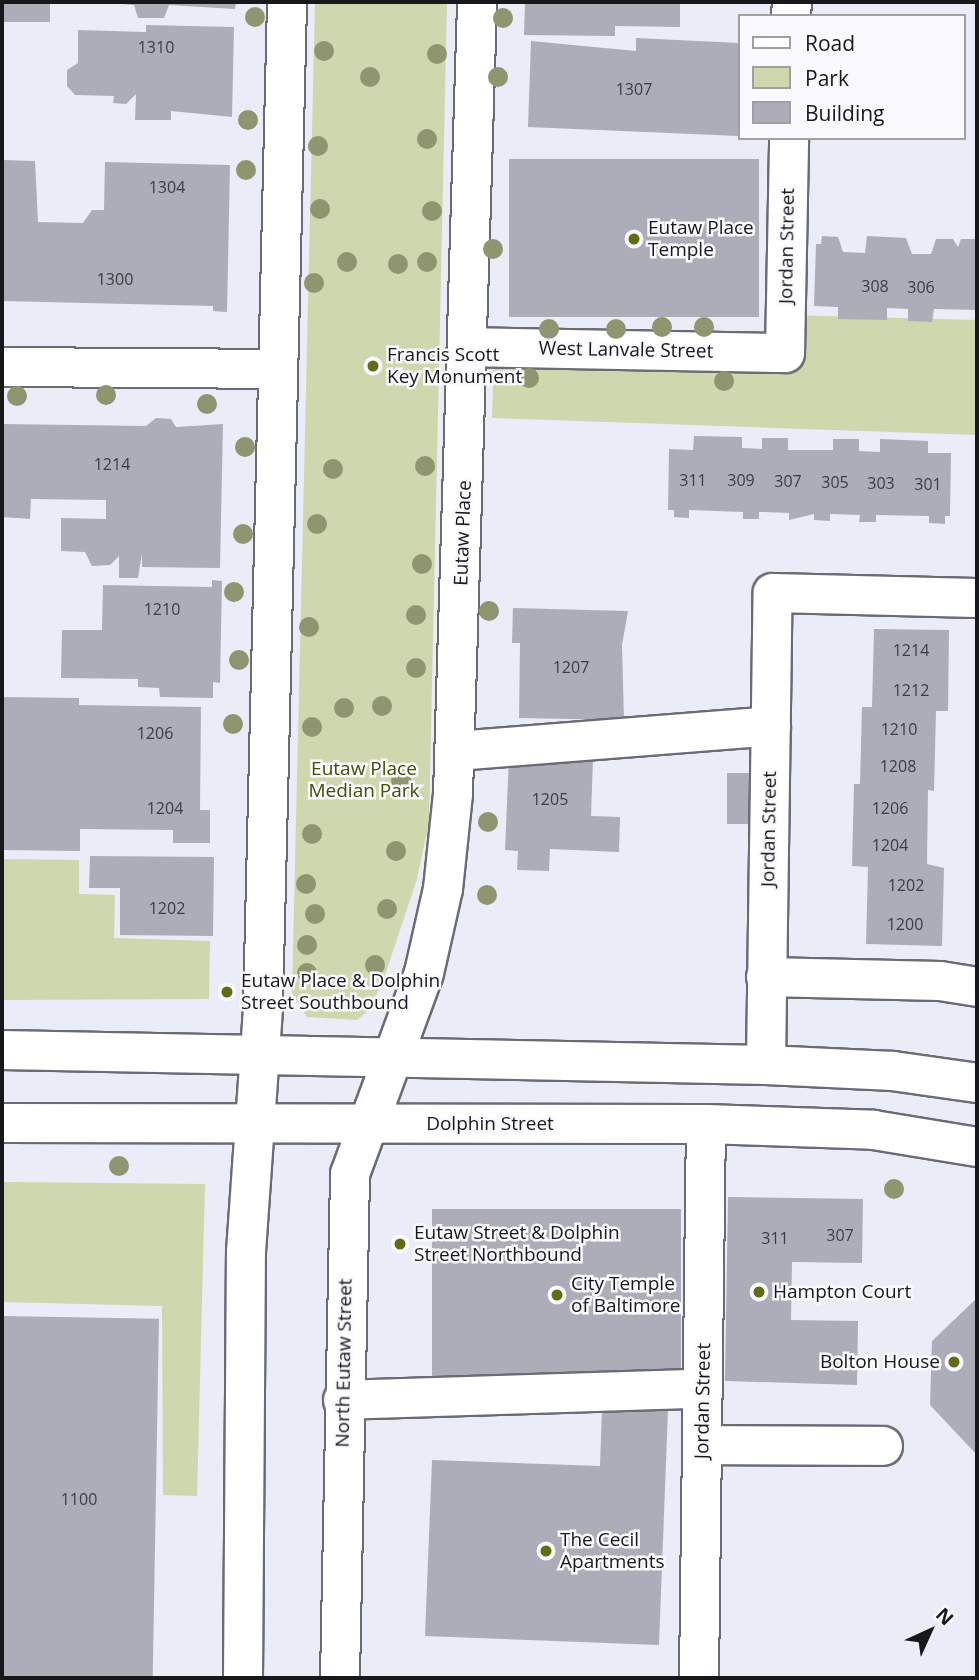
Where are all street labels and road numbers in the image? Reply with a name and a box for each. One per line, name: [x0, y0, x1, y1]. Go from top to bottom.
street label: Jordan Street: [775, 188, 799, 304]
street label: West Lanvale Street: [539, 337, 713, 363]
street label: Eutaw Place: [450, 480, 476, 586]
street label: Jordan Street: [757, 771, 781, 887]
street label: Dolphin Street: [426, 1113, 554, 1135]
street label: North Eutaw Street: [331, 1278, 357, 1448]
street label: Jordan Street: [691, 1343, 715, 1459]

